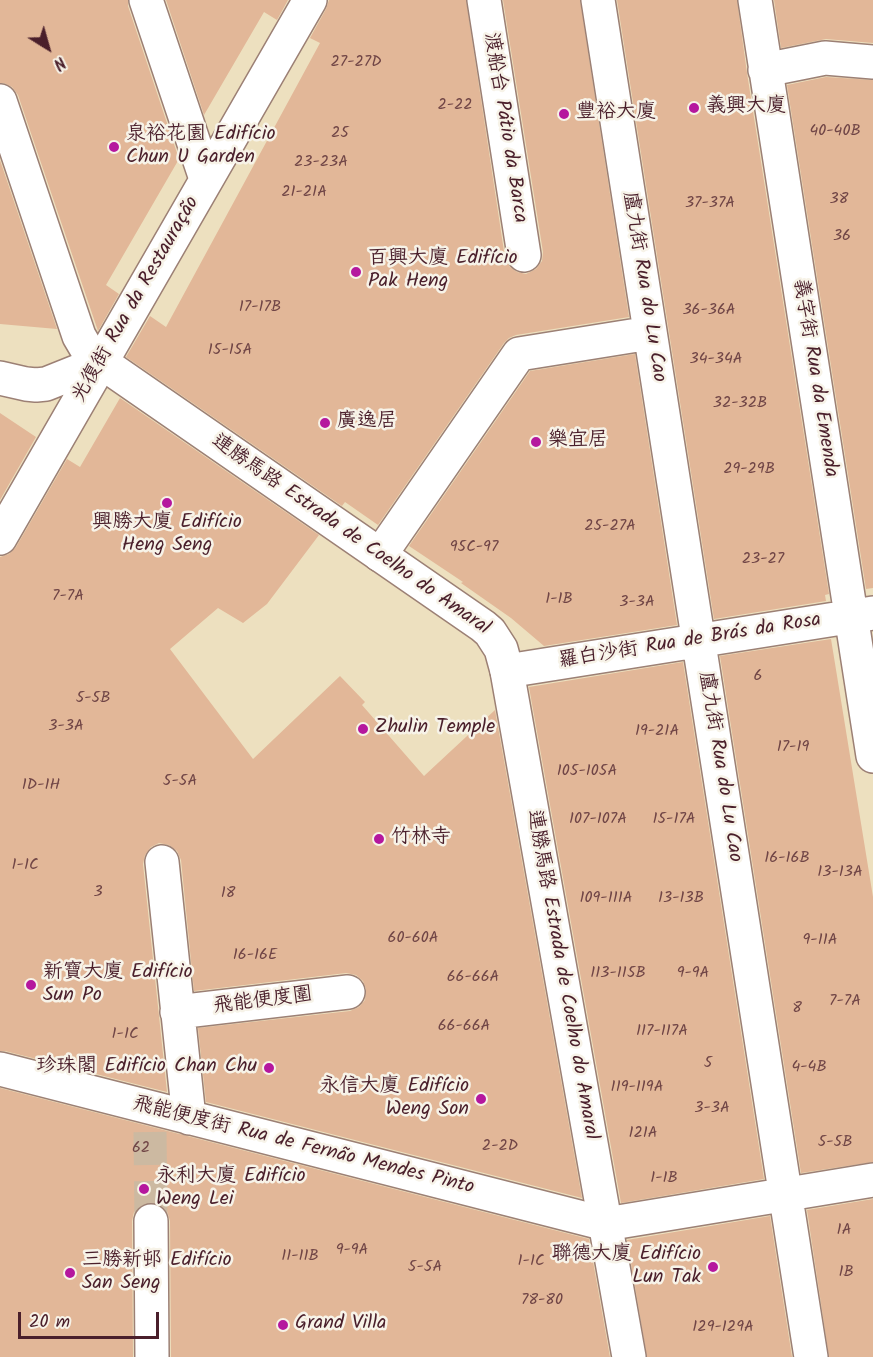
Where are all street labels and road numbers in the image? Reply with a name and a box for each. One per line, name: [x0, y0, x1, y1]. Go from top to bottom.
street label: 渡船台 Pátio da Barca: [477, 31, 531, 225]
street label: 盧九街 Rua do Lu Cao: [616, 190, 670, 384]
street label: 光復街 Rua da Restauração: [68, 193, 206, 407]
street label: 義字街 Rua da Emenda: [786, 277, 842, 479]
street label: 連勝馬路 Estrada de Coelho do Amaral: [206, 430, 494, 642]
street label: 羅白沙街 Rua de Brás da Rosa: [557, 609, 823, 675]
street label: 盧九街 Rua do Lu Cao: [692, 670, 746, 864]
street label: 連勝馬路 Estrada de Coelho do Amaral: [520, 808, 602, 1142]
street label: 飛能便度圍: [212, 984, 314, 1020]
street label: 飛能便度街 Rua de Fernão Mendes Pinto: [130, 1093, 476, 1201]

